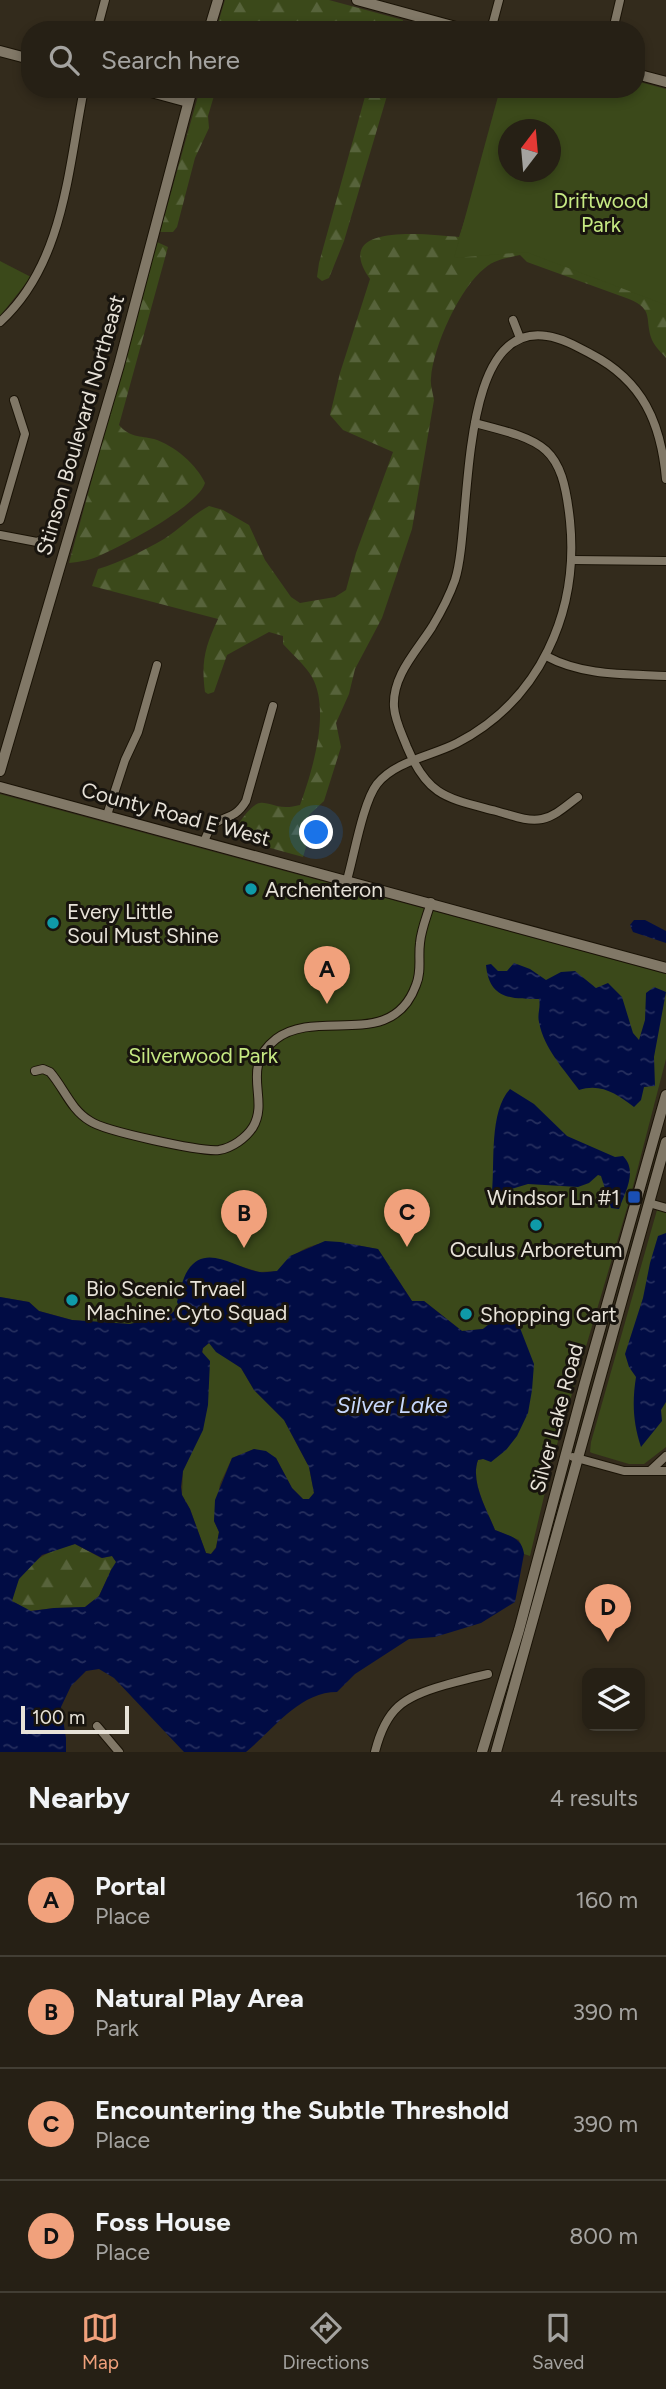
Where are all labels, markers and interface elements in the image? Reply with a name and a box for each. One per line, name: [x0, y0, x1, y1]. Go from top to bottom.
search box: [21, 21, 645, 98]
icon: search: [45, 41, 83, 79]
text: Search here: [101, 44, 240, 76]
north arrow: [498, 119, 561, 182]
park label: Driftwood Park: [554, 188, 649, 237]
street label: Stinson Boulevard Northeast: [31, 292, 129, 558]
street label: County Road E West: [79, 777, 273, 851]
your location: [299, 815, 333, 849]
place label: Archenteron: [265, 877, 383, 902]
marker: Archenteron: [243, 881, 259, 897]
place label: Every Little Soul Must Shine: [67, 899, 219, 948]
marker: Every Little Soul Must Shine: [45, 915, 61, 931]
pin: A: [304, 946, 350, 1004]
park label: Silverwood Park: [128, 1043, 279, 1068]
place label: Windsor Ln #1: [487, 1185, 620, 1210]
pin: C: [384, 1189, 430, 1247]
marker: Windsor Ln #1: [626, 1189, 642, 1205]
pin: B: [221, 1190, 267, 1248]
marker: Oculus Arboretum: [528, 1217, 544, 1233]
place label: Oculus Arboretum: [450, 1237, 622, 1262]
place label: Bio Scenic Trvael Machine: Cyto Squad: [86, 1276, 287, 1325]
marker: Bio Scenic Trvael Machine: Cyto Squad: [64, 1292, 80, 1308]
place label: Shopping Cart: [480, 1302, 617, 1327]
marker: Shopping Cart: [458, 1306, 474, 1322]
street label: Silver Lake Road: [524, 1341, 588, 1495]
water label: Silver Lake: [336, 1391, 448, 1419]
pin: D: [585, 1584, 631, 1642]
map controls: [582, 1668, 645, 1731]
button: layers: [582, 1668, 645, 1731]
scale bar: [21, 1703, 130, 1735]
text: 100 m: [32, 1706, 85, 1729]
text: Nearby: [28, 1779, 130, 1816]
text: 4 results: [550, 1784, 638, 1812]
text: Portal: [95, 1870, 166, 1902]
text: A: [43, 1886, 59, 1914]
text: 160 m: [575, 1886, 638, 1914]
text: Place: [95, 1902, 150, 1930]
text: Natural Play Area: [95, 1982, 304, 2014]
text: B: [44, 1998, 58, 2026]
text: 390 m: [572, 1998, 638, 2026]
text: Park: [95, 2014, 139, 2042]
text: Encountering the Subtle Threshold: [95, 2094, 509, 2126]
text: C: [43, 2110, 59, 2138]
text: 390 m: [572, 2110, 638, 2138]
text: Place: [95, 2126, 150, 2154]
text: Foss House: [95, 2206, 231, 2238]
text: D: [43, 2222, 59, 2250]
text: 800 m: [569, 2222, 638, 2250]
text: Place: [95, 2238, 150, 2266]
tab: Map: [81, 2309, 119, 2374]
tab: Directions: [282, 2309, 369, 2374]
tab: Saved: [532, 2309, 584, 2374]

